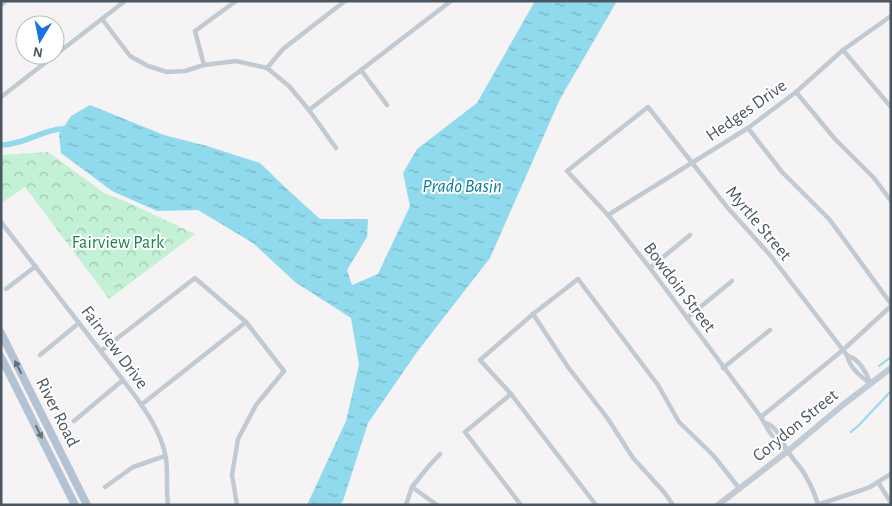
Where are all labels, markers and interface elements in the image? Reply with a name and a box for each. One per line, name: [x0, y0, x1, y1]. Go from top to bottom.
north arrow: [15, 15, 65, 65]
text: N: [32, 44, 44, 60]
street label: Hedges Drive: [703, 77, 790, 145]
water label: Prado Basin: [422, 177, 502, 196]
street label: Myrtle Street: [722, 183, 795, 265]
park label: Fairview Park: [72, 234, 165, 252]
street label: Bowdoin Street: [640, 239, 719, 336]
street label: Fairview Drive: [77, 303, 151, 392]
one-way arrow: [14, 360, 22, 374]
street label: River Road: [32, 375, 82, 450]
street label: Corydon Street: [750, 386, 842, 465]
one-way arrow: [34, 424, 43, 439]

